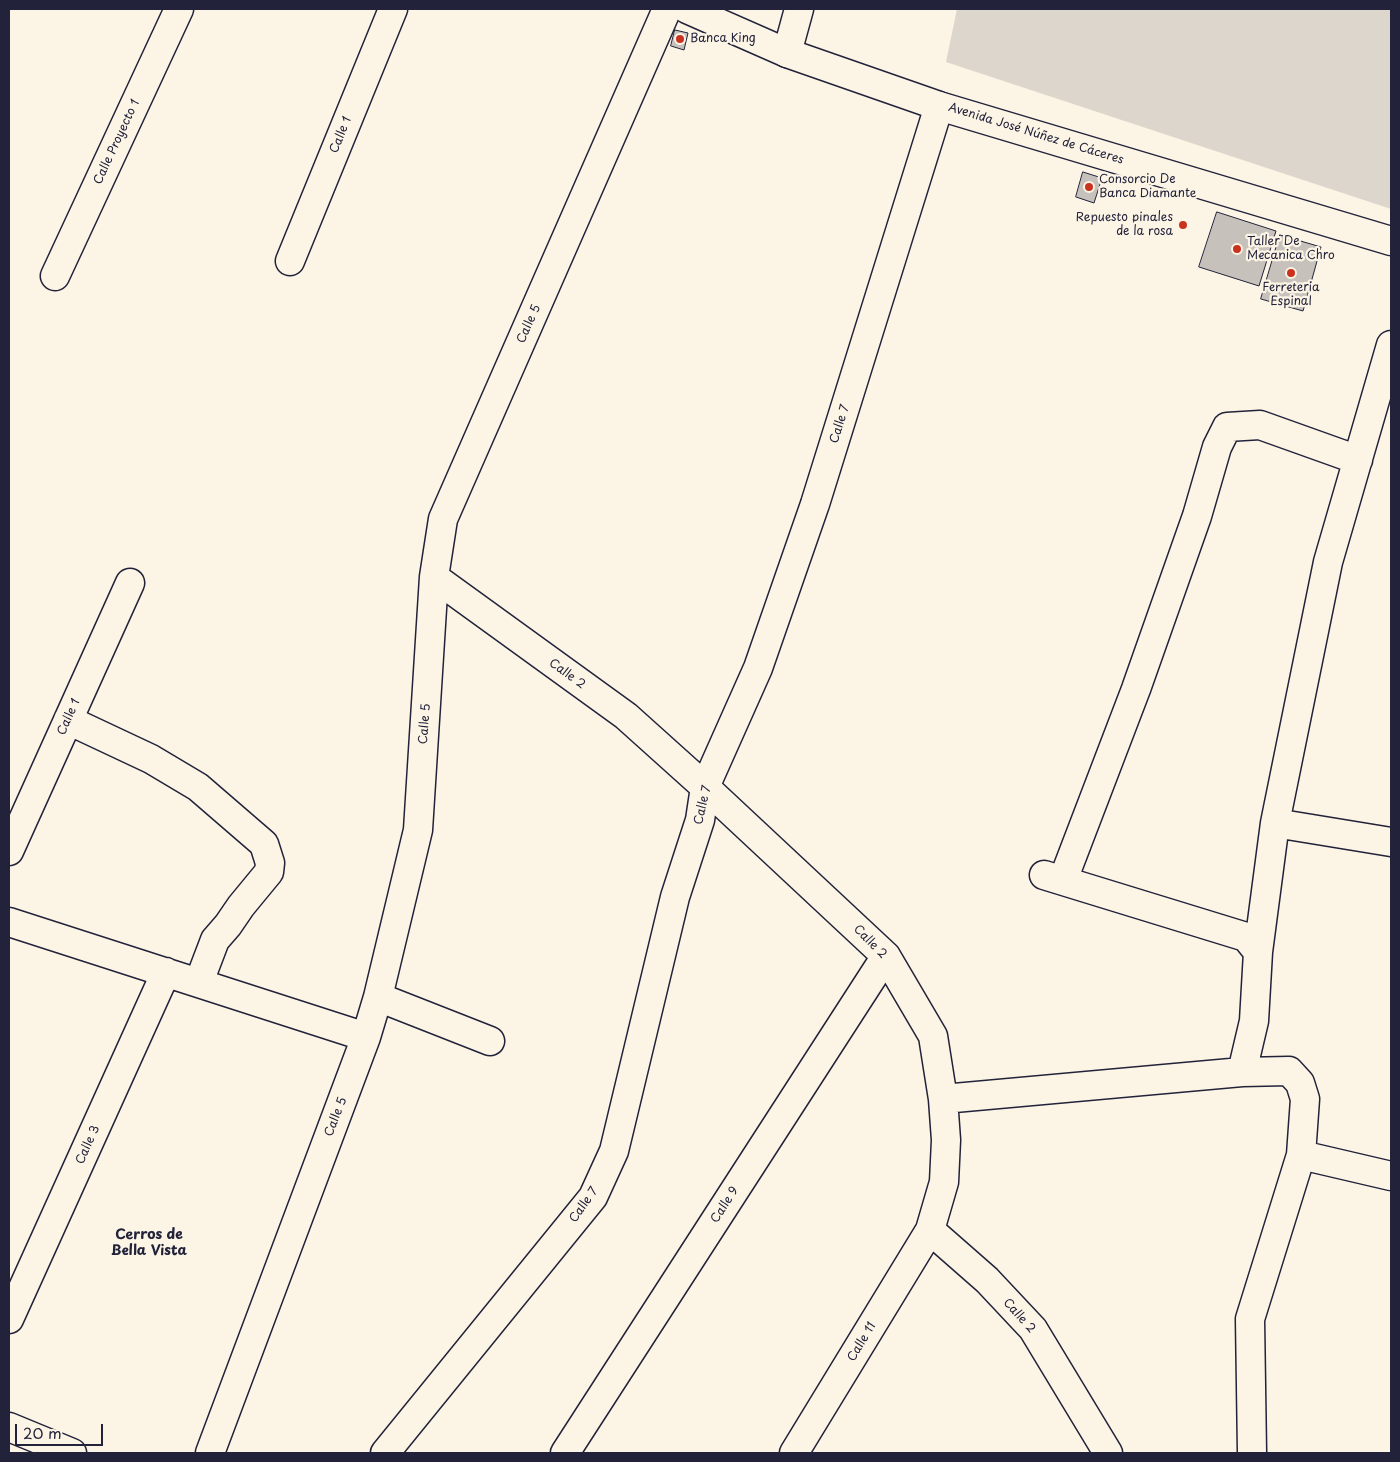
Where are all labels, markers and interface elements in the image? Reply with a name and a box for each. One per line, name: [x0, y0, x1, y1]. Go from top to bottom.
place label: Banca King: [690, 32, 756, 46]
marker: Banca King: [674, 33, 686, 45]
street label: Calle Proyecto 1: [91, 97, 143, 187]
street label: Avenida José Núñez de Cáceres: [947, 100, 1125, 168]
street label: Calle 1: [327, 114, 355, 156]
place label: Consorcio De Banca Diamante: [1099, 173, 1196, 201]
marker: Consorcio De Banca Diamante: [1083, 181, 1095, 193]
place label: Repuesto pinales de la rosa: [1076, 211, 1173, 239]
marker: Repuesto pinales de la rosa: [1177, 219, 1189, 231]
place label: Taller De Mecanica Chro: [1247, 235, 1335, 263]
marker: Taller De Mecanica Chro: [1231, 243, 1243, 255]
marker: Ferreteria Espinal: [1285, 267, 1297, 279]
place label: Ferreteria Espinal: [1262, 281, 1320, 309]
street label: Calle 5: [514, 302, 544, 346]
street label: Calle 7: [827, 403, 853, 445]
street label: Calle 2: [546, 656, 588, 692]
street label: Calle 1: [55, 696, 83, 738]
street label: Calle 5: [416, 703, 434, 745]
street label: Calle 7: [691, 784, 715, 826]
street label: Calle 2: [850, 922, 890, 962]
street label: Calle 5: [322, 1095, 350, 1139]
street label: Calle 3: [73, 1123, 103, 1167]
street label: Calle 9: [708, 1184, 742, 1226]
street label: Calle 7: [567, 1185, 601, 1225]
district label: Cerros de Bella Vista: [111, 1227, 187, 1260]
street label: Calle 2: [1000, 1296, 1038, 1336]
street label: Calle 11: [845, 1320, 879, 1364]
scale bar: [18, 1414, 105, 1446]
text: 20 m: [23, 1421, 62, 1444]

